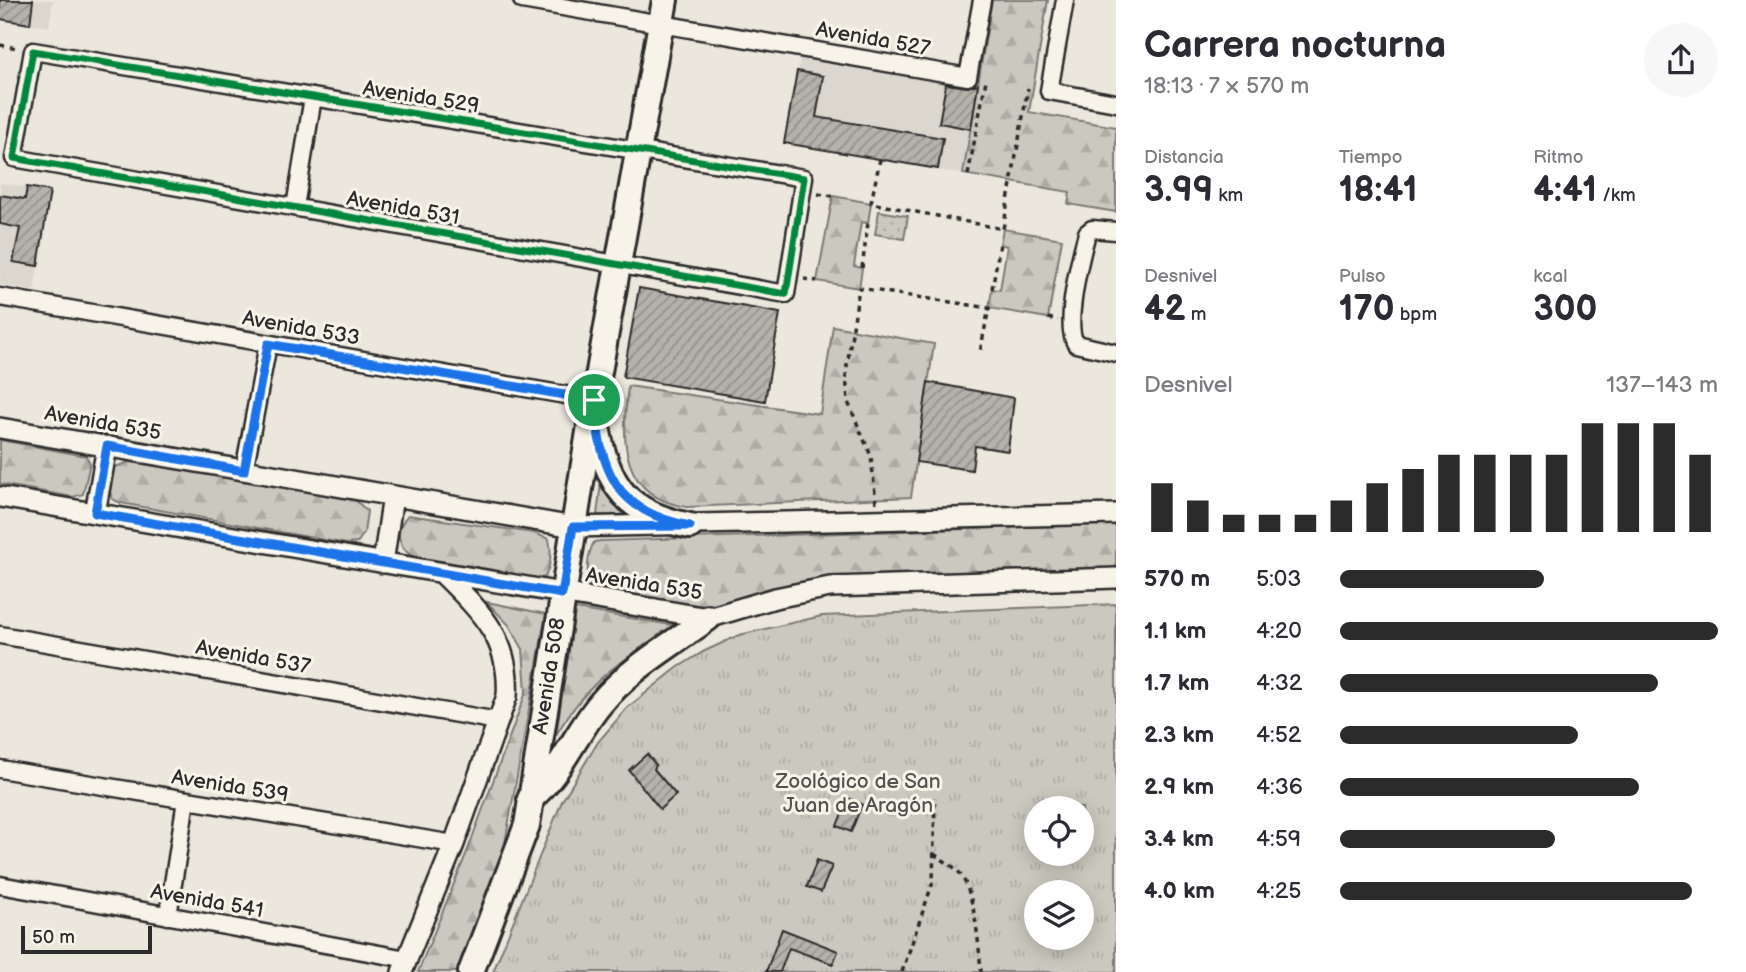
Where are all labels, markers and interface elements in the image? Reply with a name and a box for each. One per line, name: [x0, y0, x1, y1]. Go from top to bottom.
street label: Avenida 527: [814, 17, 933, 61]
text: Carrera nocturna: [1144, 23, 1446, 68]
button: share: [1644, 23, 1718, 97]
text: 18:13 · 7 × 570 m: [1144, 72, 1309, 100]
street label: Avenida 529: [361, 75, 481, 119]
text: Distancia: [1144, 146, 1224, 169]
text: Tiempo: [1339, 146, 1403, 169]
text: Ritmo: [1533, 146, 1584, 169]
text: 3.99: [1144, 169, 1213, 212]
text: 18:41: [1339, 169, 1417, 212]
text: 4:41: [1533, 169, 1597, 212]
text: km: [1213, 184, 1243, 207]
text: /km: [1597, 184, 1636, 207]
street label: Avenida 531: [345, 186, 461, 230]
text: Desnivel: [1144, 265, 1217, 288]
text: Pulso: [1339, 265, 1386, 288]
text: kcal: [1533, 265, 1567, 288]
text: 42: [1144, 288, 1186, 331]
text: 170: [1339, 288, 1395, 331]
text: 300: [1533, 288, 1597, 331]
text: m: [1186, 303, 1206, 326]
text: bpm: [1395, 303, 1437, 326]
street label: Avenida 533: [240, 305, 362, 351]
pin: [564, 370, 624, 430]
text: Desnivel: [1144, 371, 1233, 399]
text: 137–143 m: [1606, 371, 1718, 399]
icon: arrive: [575, 381, 613, 419]
street label: Avenida 535: [43, 400, 163, 446]
street label: Avenida 535: [584, 562, 704, 606]
text: 570 m: [1144, 565, 1210, 593]
text: 5:03: [1256, 565, 1302, 593]
street label: Avenida 508: [527, 616, 571, 736]
text: 1.1 km: [1144, 617, 1206, 645]
text: 4:20: [1256, 617, 1302, 645]
street label: Avenida 537: [194, 635, 313, 680]
text: 1.7 km: [1144, 669, 1209, 697]
text: 4:32: [1256, 669, 1302, 697]
text: 2.3 km: [1144, 721, 1214, 749]
text: 4:52: [1256, 721, 1301, 749]
street label: Avenida 539: [170, 764, 290, 808]
park label: Zoológico de San Juan de Aragón: [774, 769, 941, 818]
text: 2.9 km: [1144, 773, 1214, 801]
text: 4:36: [1256, 773, 1303, 801]
map controls: [1024, 796, 1094, 950]
button: locate: [1024, 796, 1094, 866]
text: 3.4 km: [1144, 825, 1214, 853]
text: 4:59: [1256, 825, 1301, 853]
text: 4.0 km: [1144, 877, 1215, 905]
text: 4:25: [1256, 877, 1301, 905]
street label: Avenida 541: [149, 879, 265, 923]
button: layers: [1024, 880, 1094, 950]
scale bar: [21, 923, 152, 955]
text: 50 m: [32, 926, 75, 949]

